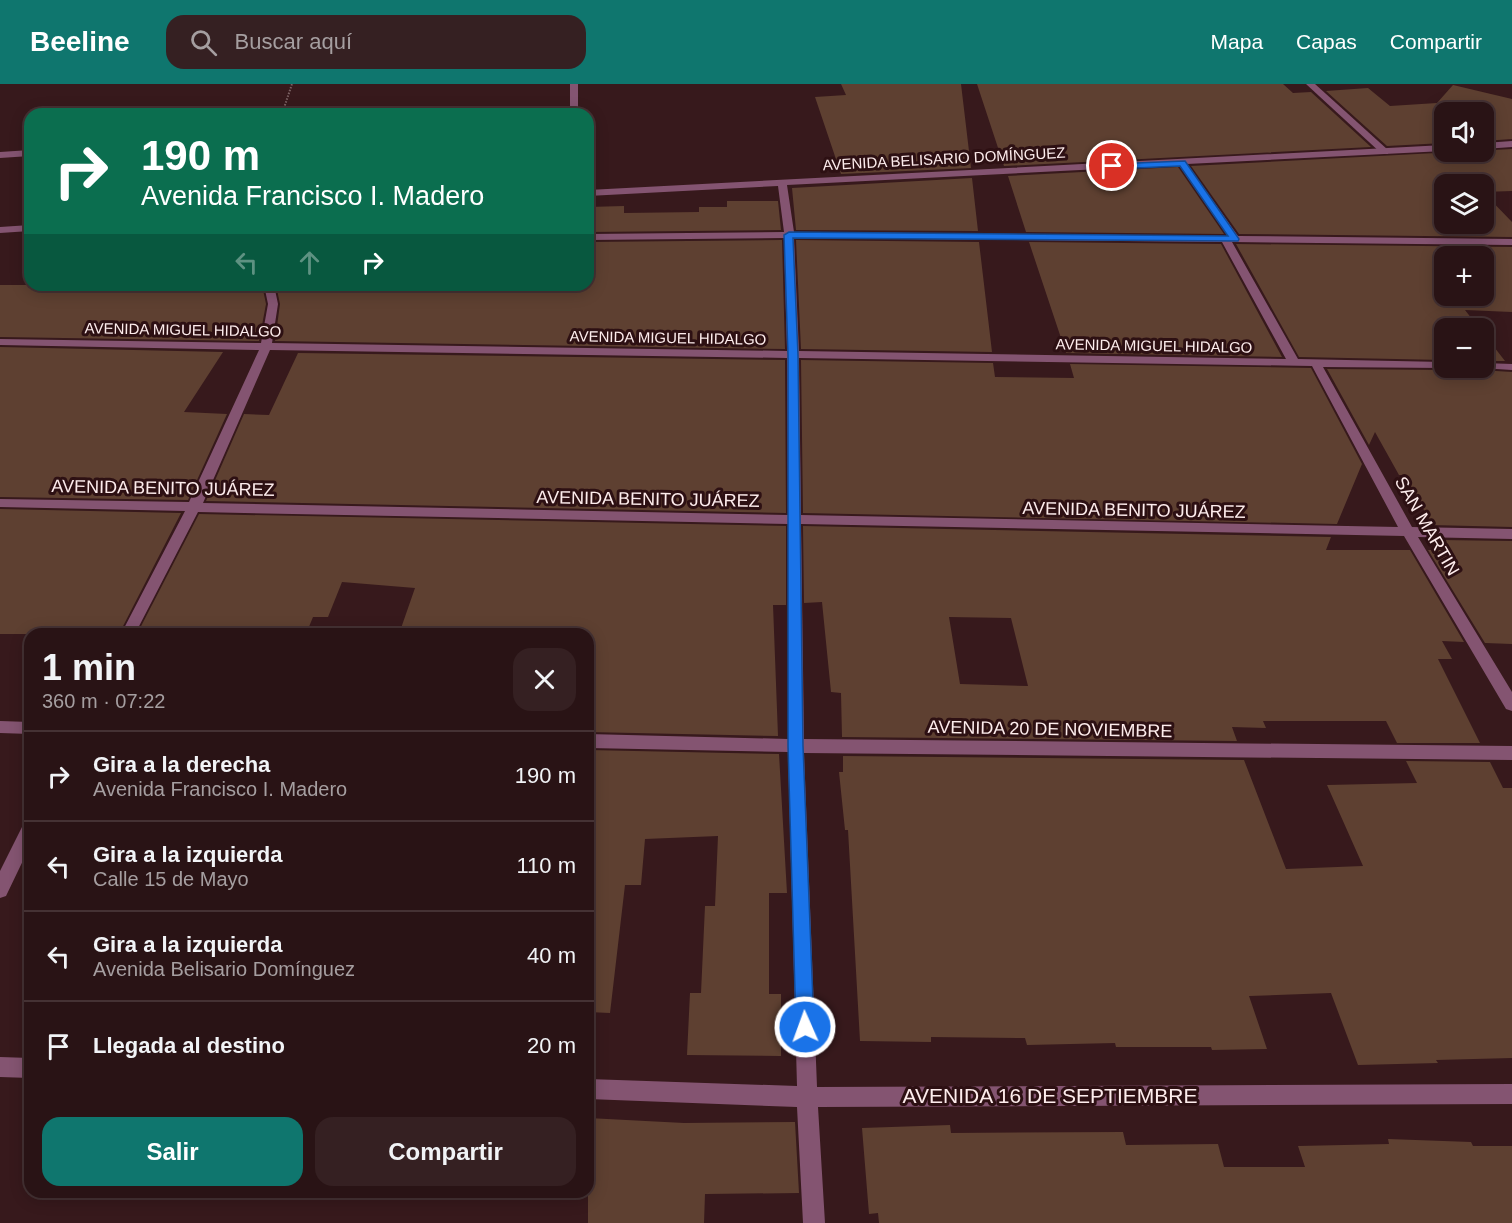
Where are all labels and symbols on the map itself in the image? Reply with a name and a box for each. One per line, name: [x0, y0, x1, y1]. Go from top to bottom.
pin: [1086, 140, 1137, 191]
street label: AVENIDA BELISARIO DOMÍNGUEZ: [822, 144, 1066, 173]
street label: AVENIDA MIGUEL HIDALGO: [85, 319, 282, 340]
street label: AVENIDA MIGUEL HIDALGO: [570, 327, 767, 348]
street label: AVENIDA MIGUEL HIDALGO: [1056, 335, 1253, 356]
street label: SAN MARTIN: [1391, 473, 1463, 579]
street label: AVENIDA BENITO JUÁREZ: [51, 476, 275, 500]
street label: AVENIDA BENITO JUÁREZ: [536, 487, 760, 511]
street label: AVENIDA BENITO JUÁREZ: [1022, 498, 1246, 522]
street label: AVENIDA 20 DE NOVIEMBRE: [927, 717, 1173, 741]
position arrow: [773, 995, 837, 1059]
street label: AVENIDA 16 DE SEPTIEMBRE: [903, 1084, 1197, 1107]

